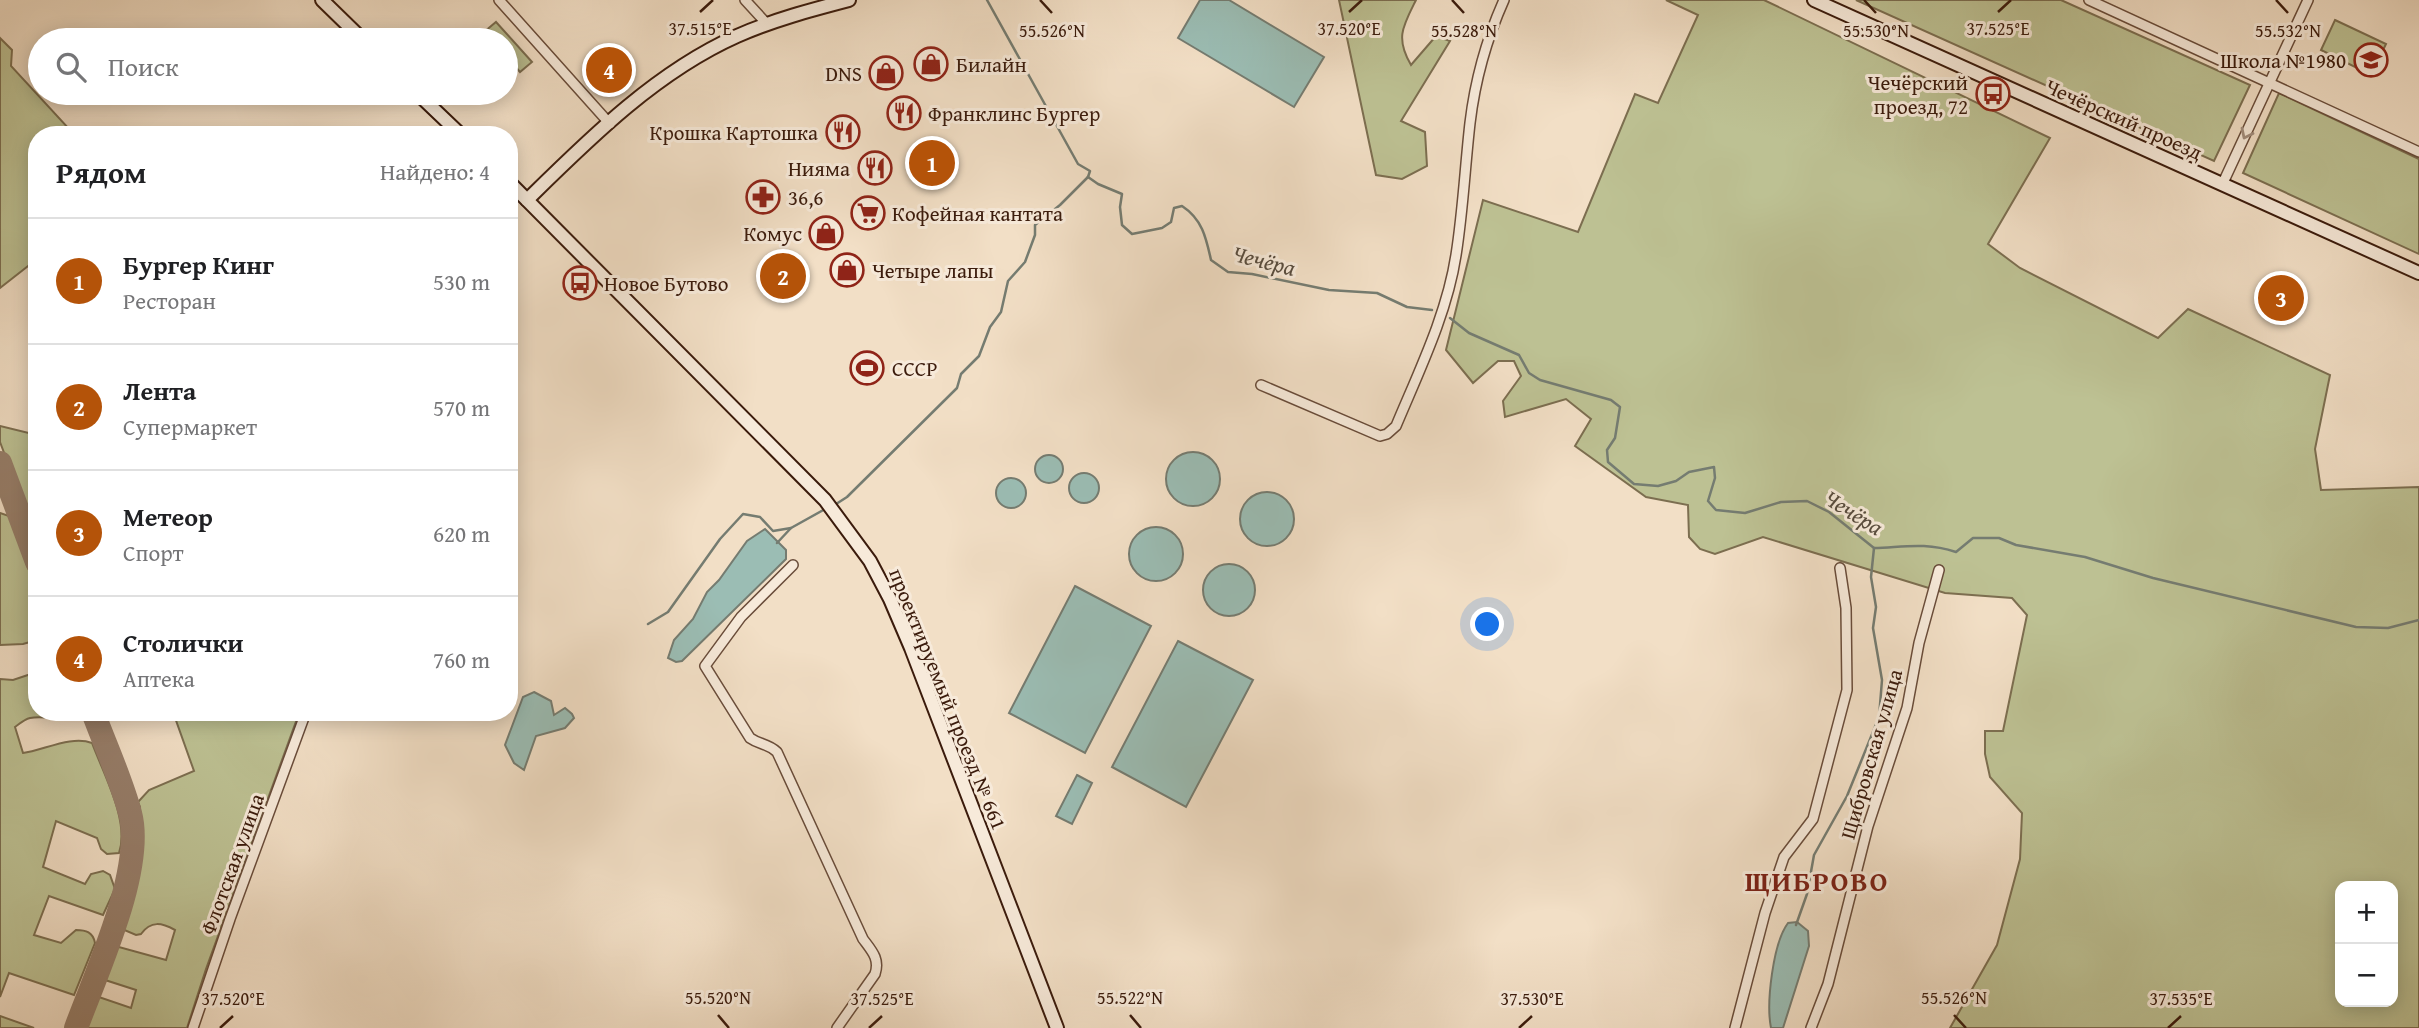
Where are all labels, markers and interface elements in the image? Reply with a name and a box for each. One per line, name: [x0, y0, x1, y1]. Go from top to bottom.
text: 37.515°E: [668, 15, 732, 42]
text: 37.520°E: [1317, 15, 1381, 42]
text: 37.525°E: [1966, 15, 2030, 42]
text: 55.526°N: [1019, 17, 1085, 44]
text: 55.528°N: [1431, 17, 1497, 44]
text: 55.530°N: [1843, 17, 1909, 44]
text: 55.532°N: [2255, 17, 2321, 44]
search box: [28, 28, 518, 105]
school or university icon: Школа №1980: [2352, 41, 2390, 79]
pin: 4: [586, 44, 632, 96]
shop icon: Билайн: [912, 45, 950, 83]
place label: Школа №1980: [2220, 45, 2346, 76]
text: Поиск: [108, 47, 179, 86]
icon: search: [52, 48, 90, 86]
place label: Билайн: [956, 49, 1027, 80]
shop icon: DNS: [867, 54, 905, 92]
place label: DNS: [825, 58, 862, 89]
place label: Чечёрский проезд, 72: [1868, 67, 1968, 122]
street label: Чечёрский проезд: [2040, 70, 2208, 168]
bus stop icon: Чечёрский проезд, 72: [1974, 75, 2012, 113]
restaurant icon: Франклинс Бургер: [885, 94, 923, 132]
place label: Франклинс Бургер: [928, 98, 1100, 129]
restaurant icon: Крошка Картошка: [824, 113, 862, 151]
place label: Крошка Картошка: [650, 117, 818, 148]
one-way arrow: [2241, 127, 2255, 139]
pin: 1: [909, 137, 955, 189]
restaurant icon: Нияма: [856, 149, 894, 187]
text: Рядом: [56, 150, 147, 194]
place label: Нияма: [788, 153, 850, 184]
text: Найдено: 4: [380, 155, 490, 188]
pharmacy icon: 36,6: [744, 178, 782, 216]
place label: 36,6: [788, 182, 823, 213]
supermarket icon: Кофейная кантата: [849, 194, 887, 232]
place label: Кофейная кантата: [892, 198, 1063, 229]
shop icon: Комус: [807, 214, 845, 252]
place label: Комус: [743, 218, 802, 249]
water label: Чечёра: [1229, 236, 1299, 284]
text: Бургер Кинг: [123, 245, 274, 284]
pin: 2: [760, 250, 806, 302]
shop icon: Четыре лапы: [828, 251, 866, 289]
place label: Четыре лапы: [872, 255, 994, 286]
bus stop icon: Новое Бутово: [561, 264, 599, 302]
text: 1: [73, 265, 85, 298]
text: 530 m: [433, 265, 490, 298]
place label: Новое Бутово: [604, 268, 729, 299]
pin: 3: [2258, 272, 2304, 324]
text: Ресторан: [123, 284, 216, 317]
sports icon: СССР: [848, 349, 886, 387]
place label: СССР: [892, 353, 938, 384]
text: Лента: [123, 371, 196, 410]
text: 2: [73, 391, 85, 424]
text: 570 m: [433, 391, 490, 424]
text: Супермаркет: [123, 410, 257, 443]
water label: Чечёра: [1818, 481, 1890, 543]
text: Метеор: [123, 497, 213, 536]
text: 3: [73, 517, 85, 550]
text: 620 m: [433, 517, 490, 550]
text: Спорт: [123, 536, 184, 569]
street label: проектируемый проезд № 661: [881, 564, 1015, 834]
your location: [1470, 607, 1504, 641]
text: Столички: [123, 623, 244, 662]
text: 4: [73, 643, 85, 676]
text: 760 m: [433, 643, 490, 676]
text: Аптека: [123, 662, 195, 695]
street label: Щибровская улица: [1832, 665, 1910, 843]
street label: Флотская улица: [192, 789, 272, 939]
district label: ЩИБРОВО: [1745, 860, 1889, 901]
map controls: [2335, 881, 2398, 1007]
button: +: [2335, 881, 2398, 944]
button: −: [2335, 944, 2398, 1007]
text: 55.520°N: [685, 984, 751, 1011]
text: 55.522°N: [1097, 984, 1163, 1011]
text: 55.526°N: [1921, 984, 1987, 1011]
text: 37.520°E: [201, 985, 265, 1012]
text: 37.525°E: [850, 985, 914, 1012]
text: 37.530°E: [1500, 985, 1564, 1012]
text: 37.535°E: [2149, 985, 2213, 1012]

